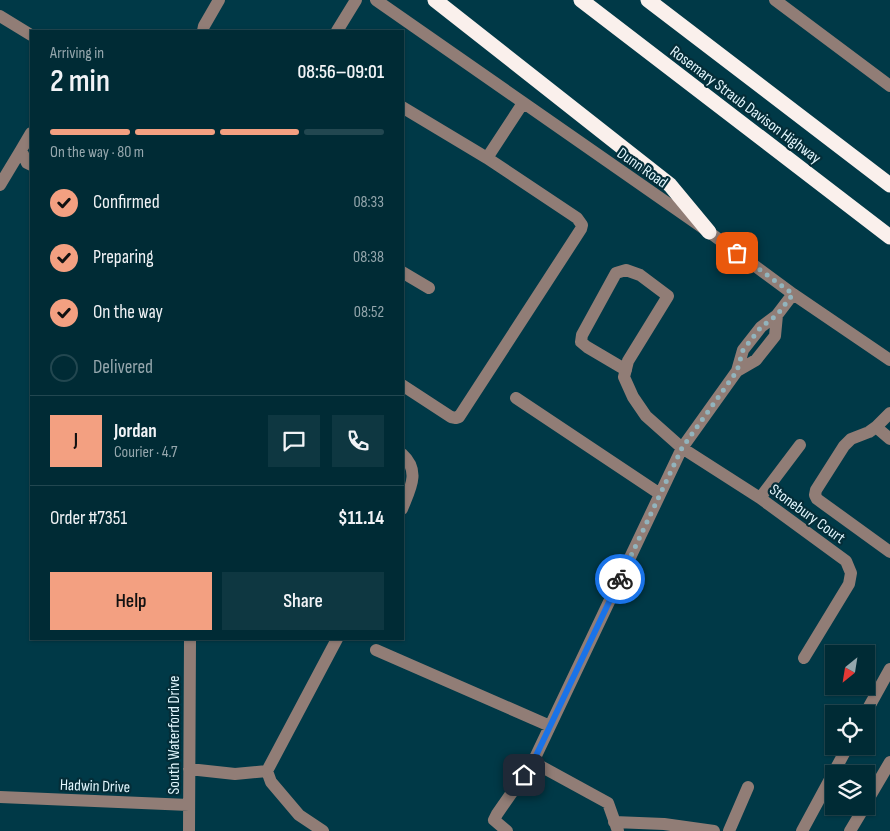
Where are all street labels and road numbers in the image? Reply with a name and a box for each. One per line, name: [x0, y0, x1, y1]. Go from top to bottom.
street label: Rosemary Straub Davison Highway: [666, 42, 824, 168]
street label: Dunn Road: [613, 144, 671, 192]
street label: Stonebury Court: [766, 480, 849, 548]
street label: South Waterford Drive: [165, 676, 184, 794]
street label: Hadwin Drive: [60, 776, 130, 797]

